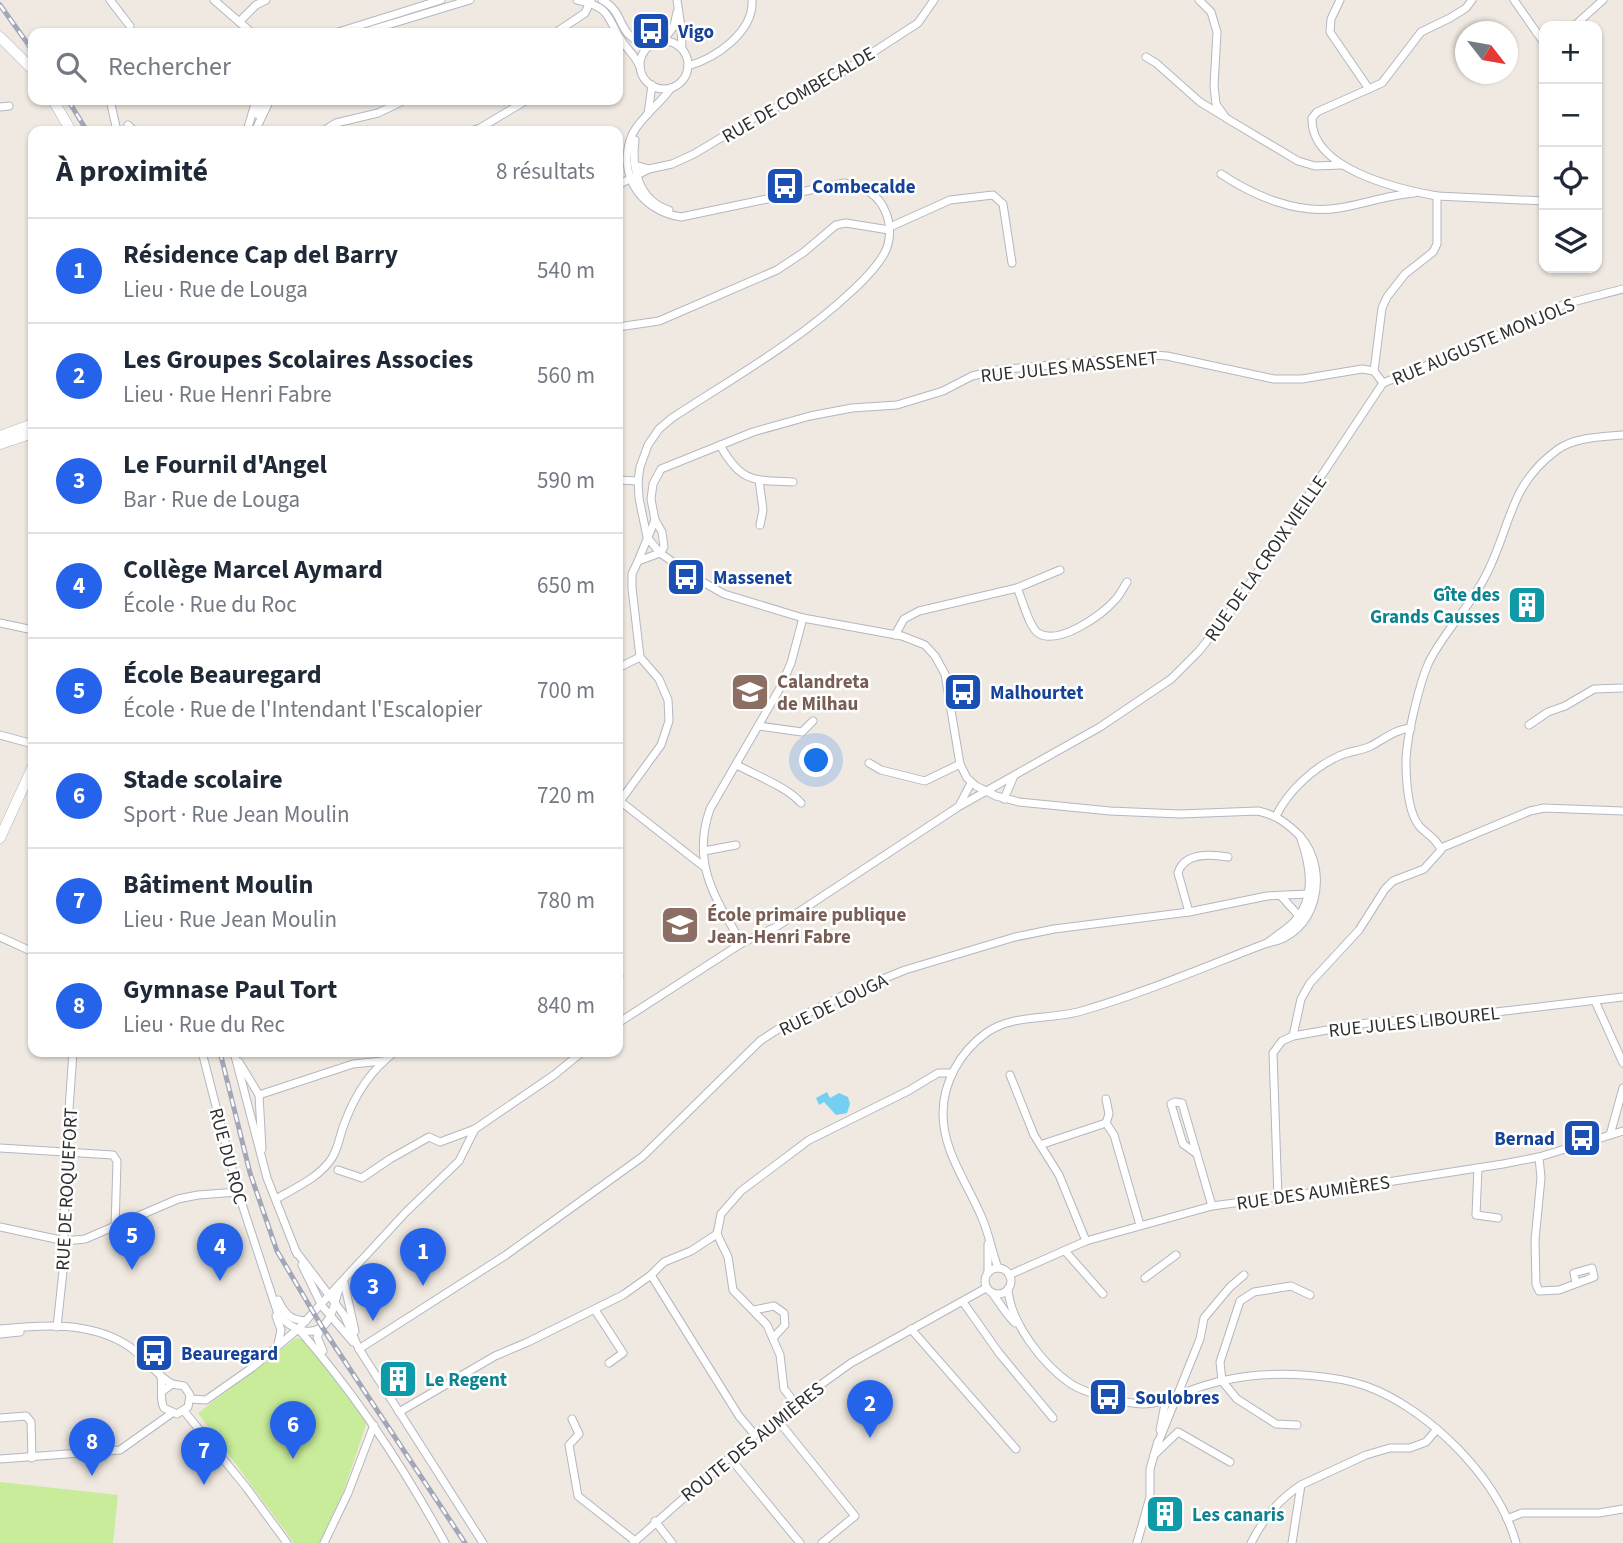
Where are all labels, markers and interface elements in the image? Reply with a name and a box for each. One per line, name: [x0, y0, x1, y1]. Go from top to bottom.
bus stop icon: Vigo: [630, 10, 672, 52]
place label: Vigo: [677, 19, 714, 46]
north arrow: [1455, 21, 1518, 84]
map controls: [1539, 21, 1602, 273]
button: +: [1539, 21, 1602, 84]
search box: [28, 28, 623, 105]
street label: RUE DE COMBECALDE: [717, 41, 880, 150]
icon: search: [52, 48, 90, 86]
text: Rechercher: [108, 48, 231, 85]
button: −: [1539, 84, 1602, 147]
button: locate: [1539, 147, 1602, 210]
text: À proximité: [56, 150, 208, 193]
text: 8 résultats: [496, 155, 595, 188]
bus stop icon: Combecalde: [764, 165, 806, 207]
place label: Combecalde: [812, 174, 916, 201]
button: layers: [1539, 210, 1602, 273]
text: Résidence Cap del Barry: [123, 236, 398, 273]
text: 1: [73, 254, 85, 287]
text: 540 m: [537, 254, 595, 287]
text: Lieu · Rue de Louga: [123, 273, 308, 306]
street label: RUE AUGUSTE MONJOLS: [1388, 292, 1579, 393]
text: Les Groupes Scolaires Associes: [123, 341, 473, 378]
street label: RUE JULES MASSENET: [979, 345, 1159, 390]
text: 2: [73, 359, 85, 392]
text: 560 m: [537, 359, 595, 392]
text: Lieu · Rue Henri Fabre: [123, 378, 332, 411]
text: Le Fournil d'Angel: [123, 446, 327, 483]
text: 3: [73, 464, 85, 497]
text: 590 m: [537, 464, 595, 497]
street label: RUE DE LA CROIX VIEILLE: [1199, 470, 1334, 647]
text: Bar · Rue de Louga: [123, 483, 300, 516]
text: Collège Marcel Aymard: [123, 551, 383, 588]
bus stop icon: Massenet: [665, 556, 707, 598]
place label: Massenet: [713, 565, 792, 592]
text: 4: [73, 569, 85, 602]
text: 650 m: [537, 569, 595, 602]
place label: Gîte des Grands Causses: [1370, 582, 1500, 631]
building icon: Gîte des Grands Causses: [1506, 584, 1548, 626]
text: École · Rue du Roc: [123, 588, 297, 621]
text: École Beauregard: [123, 656, 322, 693]
place label: Calandreta de Milhau: [777, 669, 869, 718]
school or university icon: Calandreta de Milhau: [729, 671, 771, 713]
bus stop icon: Malhourtet: [942, 671, 984, 713]
text: 5: [73, 674, 85, 707]
text: 700 m: [537, 674, 595, 707]
place label: Malhourtet: [990, 680, 1084, 707]
text: École · Rue de l'Intendant l'Escalopier: [123, 693, 482, 726]
your location: [799, 743, 833, 777]
text: Stade scolaire: [123, 761, 283, 798]
text: 6: [73, 779, 85, 812]
text: 720 m: [537, 779, 595, 812]
text: Sport · Rue Jean Moulin: [123, 798, 350, 831]
text: Bâtiment Moulin: [123, 866, 313, 903]
text: 7: [73, 884, 85, 917]
text: 780 m: [537, 884, 595, 917]
place label: École primaire publique Jean-Henri Fabre: [707, 902, 906, 951]
text: Lieu · Rue Jean Moulin: [123, 903, 337, 936]
school or university icon: École primaire publique Jean-Henri Fabre: [659, 904, 701, 946]
street label: RUE DE LOUGA: [775, 967, 893, 1043]
text: Gymnase Paul Tort: [123, 971, 337, 1008]
text: 8: [73, 989, 85, 1022]
text: 840 m: [537, 989, 595, 1022]
street label: RUE JULES LIBOUREL: [1327, 1000, 1501, 1045]
text: Lieu · Rue du Rec: [123, 1008, 285, 1041]
street label: RUE DU ROC: [202, 1105, 253, 1208]
street label: RUE DE ROQUEFORT: [50, 1107, 85, 1271]
bus stop icon: Bernad: [1561, 1117, 1603, 1159]
place label: Bernad: [1494, 1126, 1555, 1153]
street label: RUE DES AUMIÈRES: [1235, 1169, 1392, 1218]
pin: 5: [109, 1212, 155, 1270]
pin: 4: [197, 1223, 243, 1281]
pin: 1: [400, 1228, 446, 1286]
pin: 3: [350, 1263, 396, 1321]
bus stop icon: Beauregard: [133, 1332, 175, 1374]
place label: Beauregard: [181, 1341, 278, 1368]
building icon: Le Regent: [377, 1358, 419, 1400]
place label: Le Regent: [425, 1367, 507, 1394]
street label: ROUTE DES AUMIÈRES: [676, 1376, 830, 1508]
bus stop icon: Soulobres: [1087, 1376, 1129, 1418]
pin: 2: [847, 1380, 893, 1438]
place label: Soulobres: [1135, 1385, 1219, 1412]
pin: 6: [270, 1401, 316, 1459]
pin: 8: [69, 1418, 115, 1476]
pin: 7: [181, 1427, 227, 1485]
building icon: Les canaris: [1144, 1493, 1186, 1535]
place label: Les canaris: [1192, 1502, 1284, 1529]

